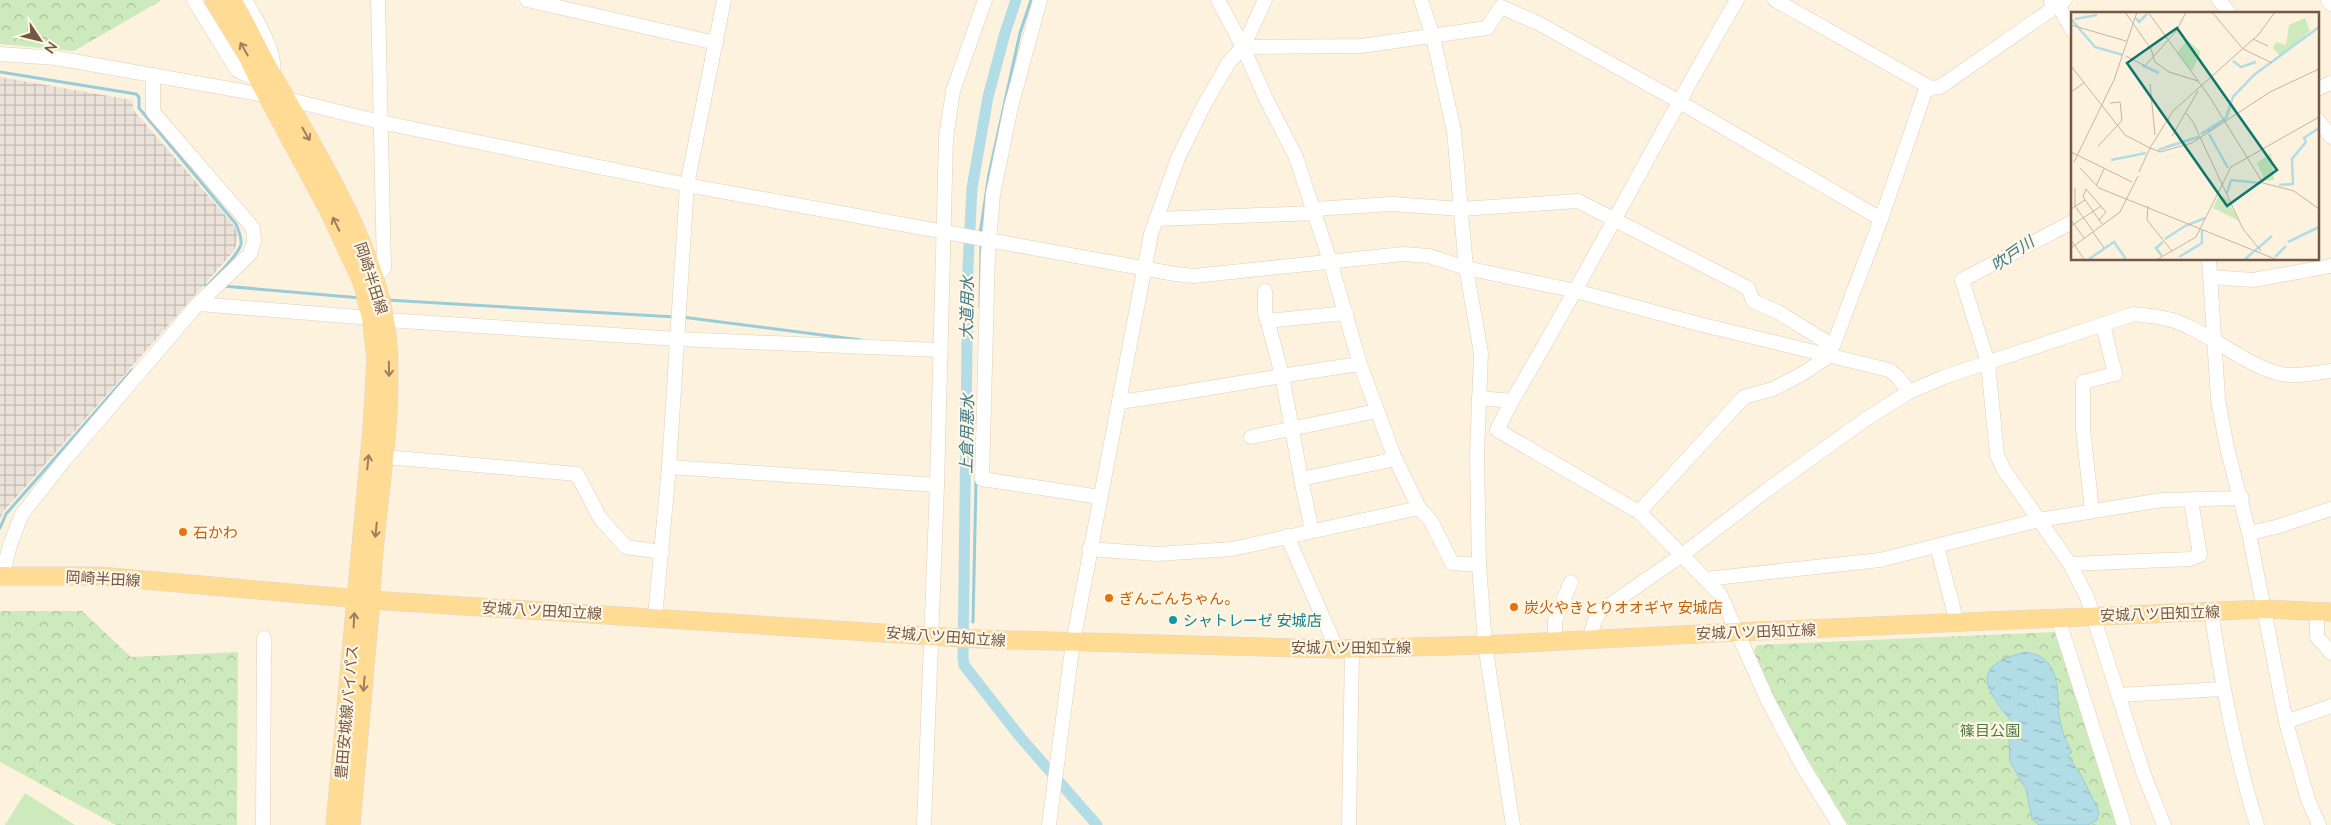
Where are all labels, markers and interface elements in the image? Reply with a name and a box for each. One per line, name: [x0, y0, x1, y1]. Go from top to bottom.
inset map: [2071, 12, 2318, 260]
north arrow: [15, 15, 65, 65]
text: N: [41, 38, 61, 57]
one-way arrow: [238, 43, 248, 57]
one-way arrow: [301, 127, 311, 142]
one-way arrow: [330, 217, 340, 232]
water label: 吹戸川: [1987, 230, 2039, 275]
street label: 岡崎半田線: [352, 240, 392, 316]
water label: 大道用水: [956, 274, 976, 340]
one-way arrow: [384, 360, 394, 376]
water label: 上倉用悪水: [956, 392, 976, 474]
one-way arrow: [363, 455, 373, 471]
one-way arrow: [371, 522, 381, 538]
place label: 石かわ: [193, 523, 238, 541]
marker: 石かわ: [177, 526, 189, 538]
street label: 岡崎半田線: [65, 567, 141, 589]
place label: ぎんごんちゃん。: [1119, 589, 1239, 607]
marker: ぎんごんちゃん。: [1103, 592, 1115, 604]
street label: 安城八ツ田知立線: [482, 598, 602, 622]
place label: 炭火やきとりオオギヤ 安城店: [1524, 598, 1723, 616]
marker: 炭火やきとりオオギヤ 安城店: [1508, 601, 1520, 613]
street label: 安城八ツ田知立線: [2100, 602, 2220, 624]
place label: シャトレーゼ 安城店: [1183, 611, 1322, 629]
one-way arrow: [349, 612, 358, 628]
marker: シャトレーゼ 安城店: [1167, 614, 1179, 626]
street label: 安城八ツ田知立線: [1696, 620, 1816, 642]
street label: 安城八ツ田知立線: [886, 623, 1006, 649]
street label: 安城八ツ田知立線: [1291, 638, 1411, 656]
street label: 豊田安城線バイパス: [331, 644, 361, 780]
one-way arrow: [359, 676, 369, 692]
park label: 篠目公園: [1960, 721, 2020, 739]

